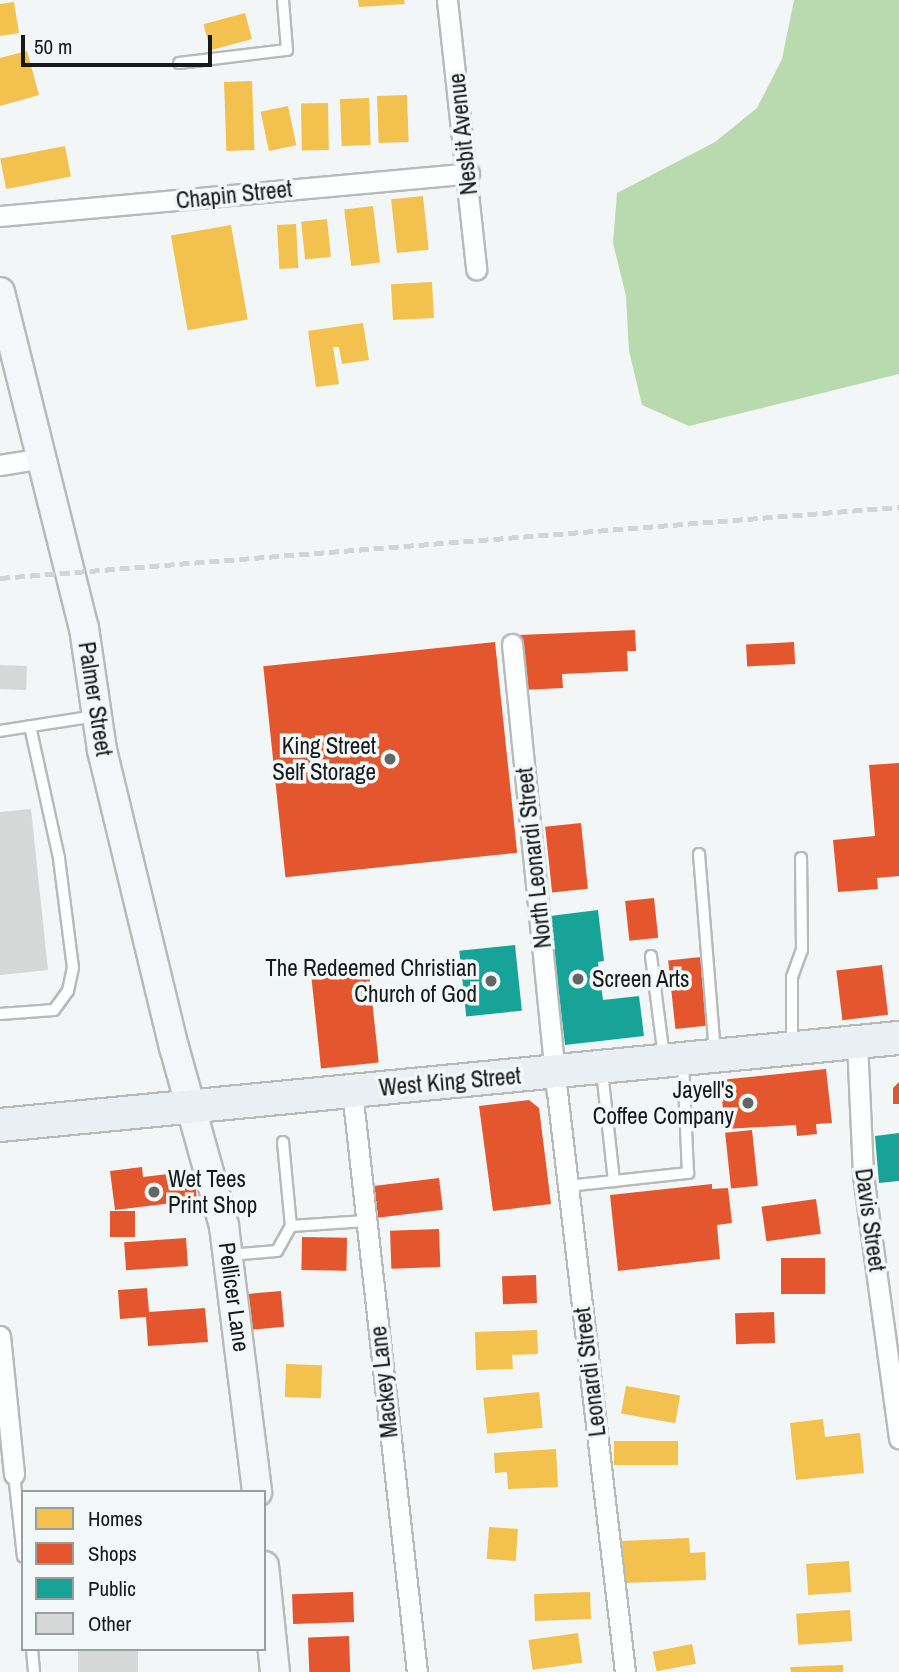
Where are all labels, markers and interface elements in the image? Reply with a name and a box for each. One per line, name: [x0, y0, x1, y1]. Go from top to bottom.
scale bar: [24, 21, 215, 65]
text: 50 m: [34, 32, 72, 61]
street label: Nesbit Avenue: [443, 71, 483, 197]
street label: Chapin Street: [175, 175, 293, 215]
street label: Palmer Street: [72, 640, 118, 758]
place label: King Street Self Storage: [272, 732, 376, 786]
marker: King Street Self Storage: [382, 751, 398, 767]
street label: North Leonardi Street: [511, 766, 557, 950]
place label: The Redeemed Christian Church of God: [265, 954, 477, 1008]
place label: Screen Arts: [592, 965, 691, 993]
marker: Screen Arts: [570, 971, 586, 987]
marker: The Redeemed Christian Church of God: [483, 973, 499, 989]
street label: West King Street: [378, 1062, 522, 1102]
place label: Jayell's Coffee Company: [593, 1076, 734, 1130]
marker: Jayell's Coffee Company: [740, 1095, 756, 1111]
place label: Wet Tees Print Shop: [168, 1165, 257, 1219]
street label: Davis Street: [849, 1167, 891, 1273]
marker: Wet Tees Print Shop: [146, 1184, 162, 1200]
street label: Pellicer Lane: [213, 1241, 255, 1353]
street label: Leonardi Street: [568, 1306, 612, 1438]
street label: Mackey Lane: [364, 1325, 404, 1439]
legend: [21, 1490, 266, 1651]
text: Homes: [88, 1504, 143, 1533]
text: Shops: [88, 1539, 137, 1568]
text: Public: [88, 1574, 136, 1603]
text: Other: [88, 1609, 131, 1638]

